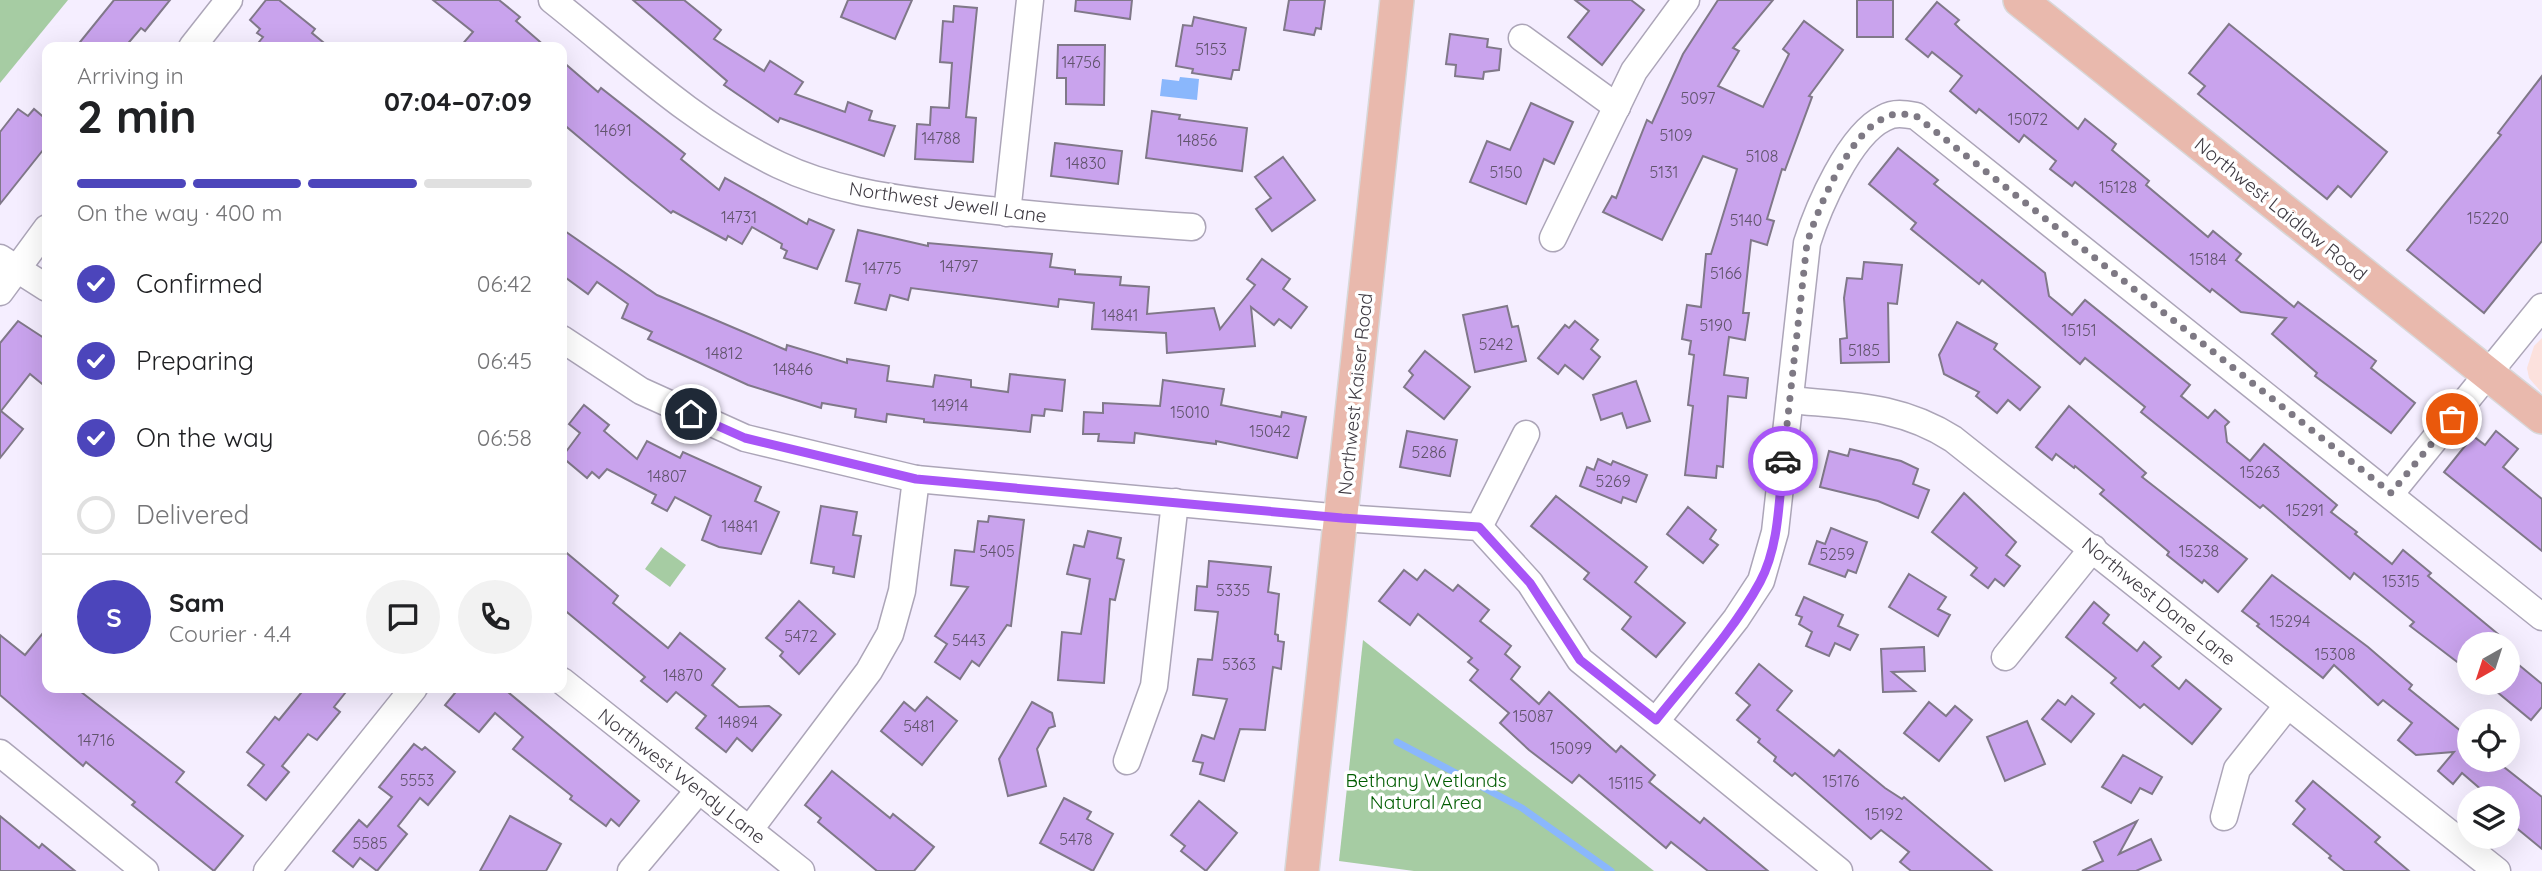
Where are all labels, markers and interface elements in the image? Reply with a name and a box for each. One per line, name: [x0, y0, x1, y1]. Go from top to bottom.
house number: 5153: [1195, 39, 1227, 59]
house number: 14756: [1061, 52, 1101, 72]
text: Arriving in: [77, 61, 184, 90]
text: 07:04–07:09: [384, 85, 532, 118]
text: 2 min: [77, 87, 197, 145]
house number: 5097: [1681, 88, 1715, 108]
house number: 15072: [2008, 109, 2048, 129]
house number: 14691: [594, 120, 632, 140]
house number: 5109: [1659, 125, 1693, 145]
house number: 14788: [921, 128, 961, 148]
house number: 14856: [1177, 130, 1217, 150]
street label: Northwest Laidlaw Road: [2190, 132, 2372, 286]
house number: 5108: [1746, 146, 1778, 166]
house number: 14830: [1066, 153, 1106, 173]
house number: 5150: [1490, 162, 1522, 182]
house number: 5131: [1650, 162, 1678, 182]
street label: Northwest Jewell Lane: [848, 176, 1048, 228]
house number: 15128: [2099, 177, 2137, 197]
text: On the way · 400 m: [77, 198, 283, 227]
house number: 14731: [721, 207, 757, 227]
house number: 15220: [2467, 208, 2509, 228]
house number: 5140: [1730, 210, 1762, 230]
house number: 15184: [2189, 249, 2227, 269]
house number: 14797: [940, 256, 978, 276]
house number: 14775: [863, 258, 901, 278]
house number: 5166: [1710, 263, 1742, 283]
icon: check: [77, 265, 115, 303]
text: Confirmed: [136, 267, 263, 300]
text: 06:42: [477, 269, 532, 298]
street label: Northwest Kaiser Road: [1332, 292, 1378, 496]
house number: 14841: [1102, 305, 1138, 325]
house number: 5190: [1699, 315, 1733, 335]
house number: 15151: [2061, 320, 2097, 340]
house number: 5242: [1479, 334, 1513, 354]
house number: 5185: [1848, 340, 1880, 360]
icon: check: [77, 342, 115, 380]
house number: 14812: [705, 343, 743, 363]
text: Preparing: [136, 344, 254, 377]
text: 06:45: [477, 346, 532, 375]
house number: 14846: [773, 359, 813, 379]
pin: [661, 384, 721, 444]
pin: [2422, 389, 2482, 449]
icon: home: [672, 395, 710, 433]
house number: 14914: [932, 395, 968, 415]
icon: bag: [2433, 400, 2471, 438]
house number: 15010: [1170, 402, 1210, 422]
icon: check: [77, 419, 115, 457]
text: On the way: [136, 421, 274, 454]
house number: 15042: [1249, 421, 1291, 441]
text: 06:58: [477, 423, 532, 452]
courier: [1748, 426, 1818, 496]
house number: 5286: [1412, 442, 1447, 462]
icon: car: [1764, 442, 1802, 480]
house number: 15263: [2240, 462, 2280, 482]
house number: 14807: [647, 466, 687, 486]
house number: 5269: [1595, 471, 1631, 491]
text: Delivered: [136, 498, 249, 531]
house number: 15291: [2286, 500, 2324, 520]
house number: 14841: [722, 516, 758, 536]
street label: Northwest Dane Lane: [2077, 532, 2241, 670]
house number: 5405: [979, 541, 1015, 561]
house number: 15238: [2179, 541, 2219, 561]
house number: 5259: [1819, 544, 1855, 564]
house number: 15315: [2382, 571, 2420, 591]
button: chat: [366, 580, 440, 654]
button: phone: [458, 580, 532, 654]
house number: 5335: [1216, 580, 1250, 600]
text: Sam: [169, 586, 225, 619]
text: S: [106, 601, 122, 634]
house number: 15294: [2270, 611, 2310, 631]
text: Courier · 4.4: [169, 619, 291, 648]
house number: 5472: [784, 626, 818, 646]
house number: 5443: [952, 630, 986, 650]
north arrow: [2457, 632, 2520, 695]
map controls: [2457, 632, 2520, 849]
house number: 15308: [2314, 644, 2356, 664]
house number: 5363: [1222, 654, 1256, 674]
house number: 14870: [663, 665, 703, 685]
street label: Northwest Wendy Lane: [593, 703, 771, 849]
house number: 15087: [1513, 706, 1553, 726]
button: locate: [2457, 709, 2520, 772]
house number: 14894: [718, 712, 758, 732]
house number: 5481: [903, 716, 935, 736]
house number: 14716: [77, 730, 115, 750]
house number: 15099: [1550, 738, 1592, 758]
park label: Bethany Wetlands Natural Area: [1345, 768, 1507, 814]
house number: 5553: [400, 770, 434, 790]
house number: 15176: [1823, 771, 1860, 791]
house number: 15115: [1608, 773, 1644, 793]
button: layers: [2457, 786, 2520, 849]
house number: 15192: [1865, 804, 1903, 824]
house number: 5478: [1059, 829, 1093, 849]
house number: 5585: [353, 833, 387, 853]

